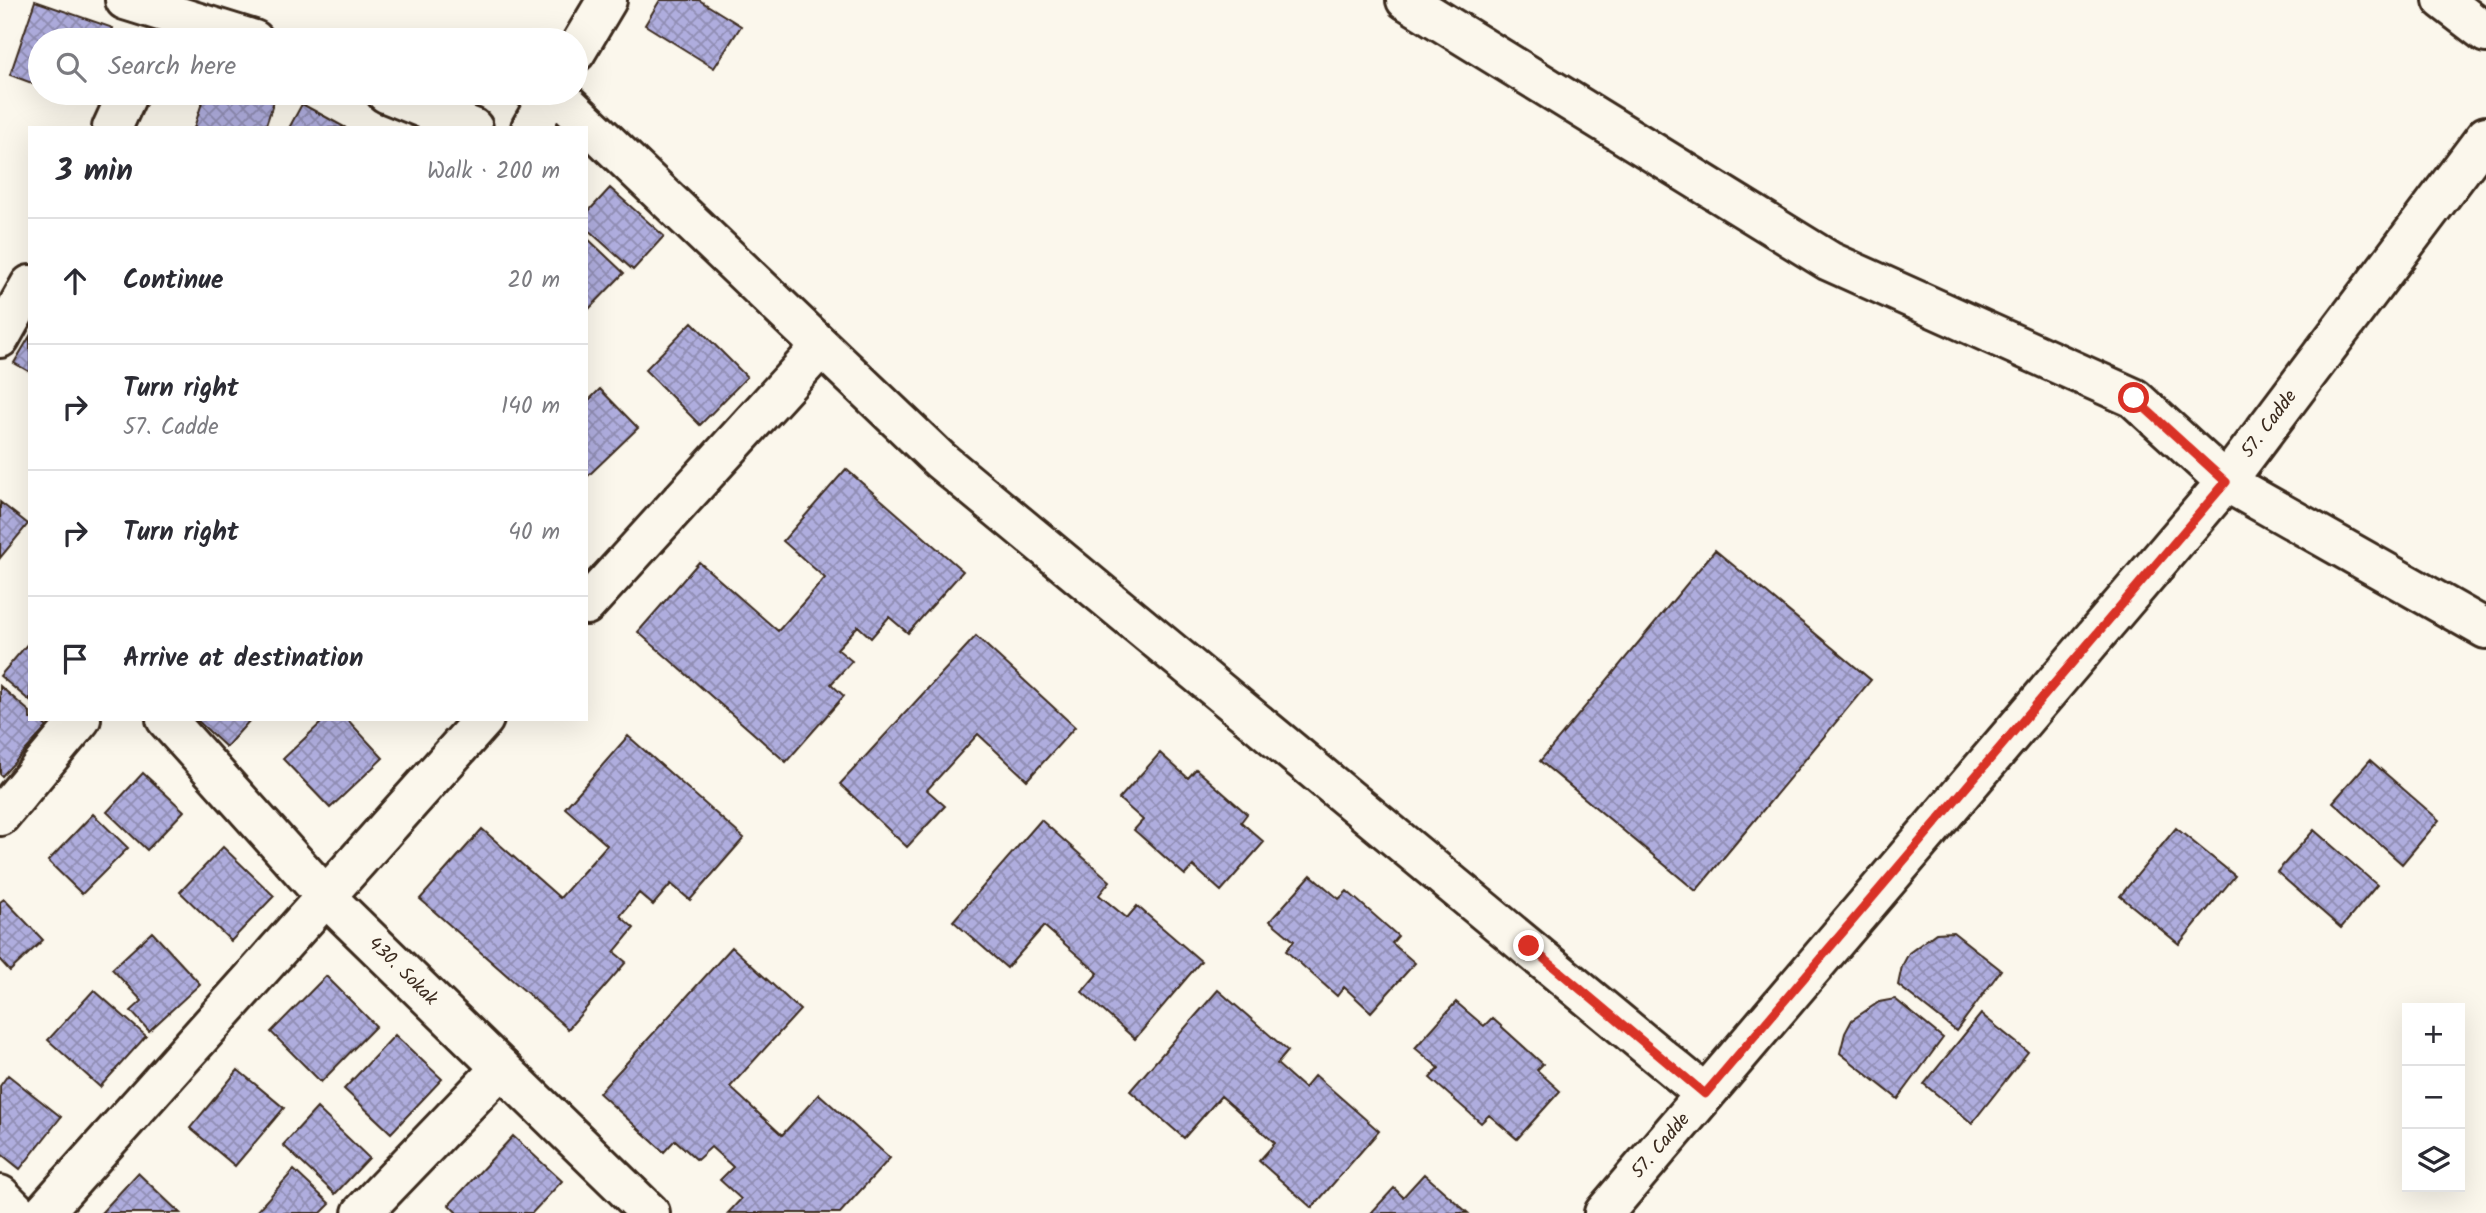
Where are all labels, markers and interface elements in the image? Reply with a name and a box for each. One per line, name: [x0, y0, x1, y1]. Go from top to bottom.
search box: [28, 28, 588, 105]
text: Search here: [108, 46, 236, 88]
icon: search: [52, 48, 90, 86]
text: 3 min: [56, 148, 133, 196]
text: Walk · 200 m: [427, 154, 560, 190]
text: Continue: [123, 260, 224, 302]
icon: ahead: [56, 262, 94, 300]
text: 20 m: [508, 263, 560, 299]
text: Turn right: [123, 368, 239, 410]
route start: [2118, 382, 2149, 413]
street label: 57. Cadde: [2234, 383, 2305, 465]
icon: right: [56, 388, 94, 426]
text: 140 m: [501, 389, 560, 425]
text: 57. Cadde: [123, 410, 219, 446]
text: Turn right: [123, 512, 239, 554]
icon: right: [56, 514, 94, 552]
text: 40 m: [508, 515, 560, 551]
text: Arrive at destination: [123, 638, 363, 680]
icon: arrive: [56, 640, 94, 678]
street label: 430. Sokak: [360, 930, 445, 1013]
route end: [1513, 930, 1544, 961]
map controls: [2402, 1003, 2465, 1192]
button: +: [2402, 1003, 2465, 1066]
button: −: [2402, 1066, 2465, 1129]
street label: 57. Cadde: [1624, 1106, 1698, 1186]
button: layers: [2402, 1129, 2465, 1192]

